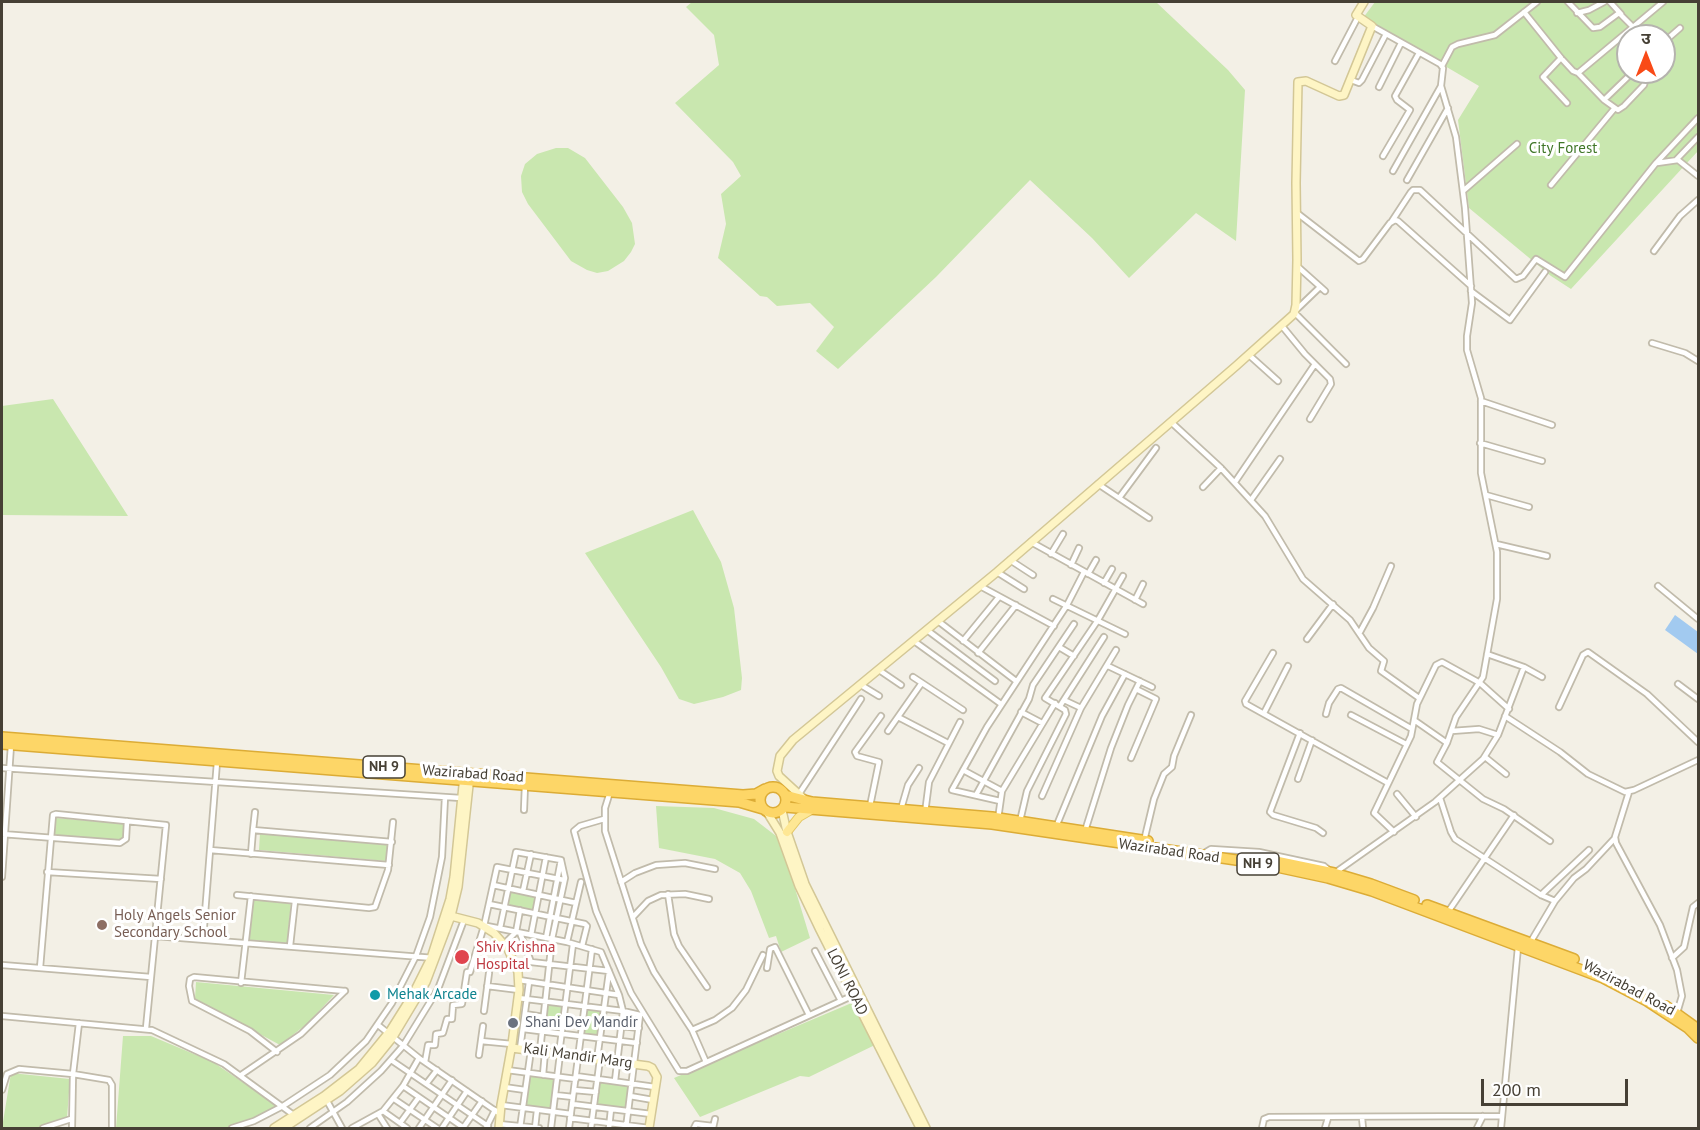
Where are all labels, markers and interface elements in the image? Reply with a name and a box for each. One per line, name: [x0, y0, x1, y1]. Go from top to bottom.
north arrow: [1616, 24, 1676, 84]
text: उ: [1641, 28, 1651, 48]
park label: City Forest: [1529, 140, 1597, 158]
road number: NH 9: [363, 756, 405, 778]
street label: Wazirabad Road: [422, 761, 524, 787]
street label: Wazirabad Road: [1117, 835, 1221, 867]
road number: NH 9: [1237, 853, 1279, 875]
place label: Holy Angels Senior Secondary School: [114, 907, 236, 942]
marker: Holy Angels Senior Secondary School: [95, 918, 109, 932]
place label: Shiv Krishna Hospital: [476, 939, 555, 974]
street label: LONI ROAD: [823, 946, 871, 1018]
marker: Shiv Krishna Hospital: [453, 948, 471, 966]
street label: Wazirabad Road: [1580, 956, 1678, 1020]
place label: Mehak Arcade: [387, 986, 477, 1004]
marker: Mehak Arcade: [368, 988, 382, 1002]
place label: Shani Dev Mandir: [525, 1014, 638, 1032]
marker: Shani Dev Mandir: [506, 1016, 520, 1030]
street label: Kali Mandir Marg: [522, 1039, 634, 1073]
scale bar: [1484, 1067, 1631, 1105]
text: 200 m: [1492, 1078, 1541, 1101]

